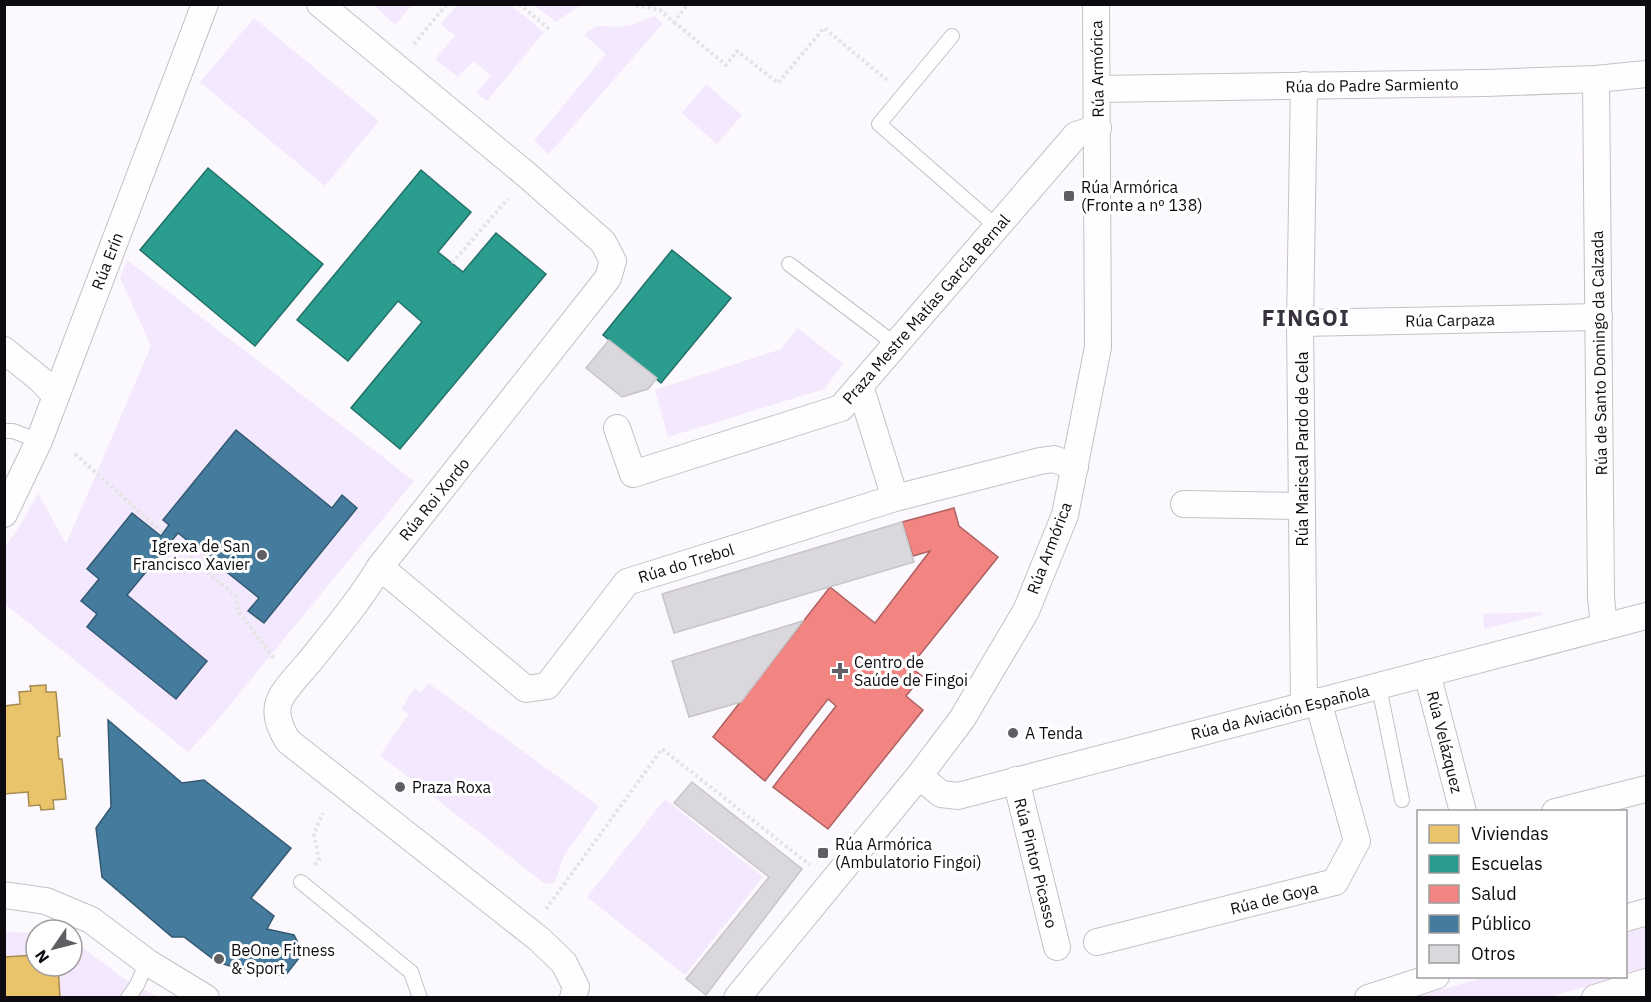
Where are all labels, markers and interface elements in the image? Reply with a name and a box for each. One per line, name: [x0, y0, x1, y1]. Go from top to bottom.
street label: Rúa Armórica: [1086, 20, 1108, 118]
street label: Rúa do Padre Sarmiento: [1285, 73, 1459, 97]
place label: Rúa Armórica (Fronte a nº 138): [1081, 177, 1203, 215]
marker: Rúa Armórica (Fronte a nº 138): [1062, 189, 1076, 203]
street label: Praza Mestre Matías García Bernal: [838, 210, 1014, 408]
street label: Rúa Erín: [87, 229, 127, 293]
street label: Rúa de Santo Domingo da Calzada: [1587, 230, 1611, 476]
district label: FINGOI: [1262, 303, 1350, 332]
street label: Rúa Carpaza: [1405, 309, 1496, 331]
street label: Rúa Mariscal Pardo de Cela: [1292, 351, 1312, 546]
street label: Rúa Roi Xordo: [394, 453, 474, 545]
street label: Rúa Armórica: [1022, 499, 1076, 597]
place label: Igrexa de San Francisco Xavier: [133, 536, 250, 574]
street label: Rúa do Trebol: [636, 539, 736, 587]
marker: Igrexa de San Francisco Xavier: [255, 548, 269, 562]
place label: Centro de Saúde de Fingoi: [854, 652, 968, 690]
marker: Centro de Saúde de Fingoi: [831, 662, 849, 680]
street label: Rúa da Aviación Española: [1189, 680, 1372, 744]
street label: Rúa Velázquez: [1423, 689, 1467, 795]
place label: A Tenda: [1025, 723, 1083, 743]
marker: A Tenda: [1006, 726, 1020, 740]
place label: Praza Roxa: [412, 777, 492, 797]
marker: Praza Roxa: [393, 780, 407, 794]
street label: Rúa Pintor Picasso: [1010, 796, 1062, 930]
legend: [1417, 810, 1627, 978]
text: Viviendas: [1471, 822, 1549, 845]
place label: Rúa Armórica (Ambulatorio Fingoi): [835, 834, 982, 872]
marker: Rúa Armórica (Ambulatorio Fingoi): [816, 846, 830, 860]
text: Escuelas: [1471, 852, 1543, 875]
street label: Rúa de Goya: [1228, 877, 1320, 919]
text: Salud: [1471, 882, 1517, 905]
text: Público: [1471, 912, 1531, 935]
north arrow: [24, 918, 84, 978]
place label: BeOne Fitness & Sport: [231, 940, 335, 978]
text: Otros: [1471, 942, 1515, 965]
text: N: [30, 946, 53, 967]
marker: BeOne Fitness & Sport: [212, 952, 226, 966]

